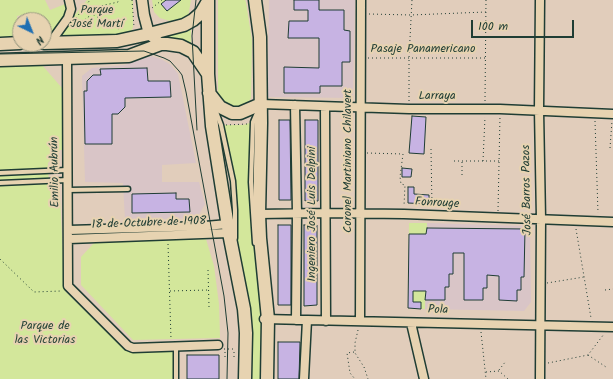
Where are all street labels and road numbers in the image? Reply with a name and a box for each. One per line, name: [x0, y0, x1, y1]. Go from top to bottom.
street label: Pasaje Panamericano: [371, 43, 475, 57]
street label: Coronel Martiniano Chilavert: [342, 89, 356, 233]
street label: Larraya: [418, 90, 456, 104]
street label: Emilio Aubrún: [48, 136, 64, 208]
street label: José Barros Pazos: [520, 144, 536, 236]
street label: Ingeniero José Luis Delpini: [306, 146, 320, 282]
street label: Fonrouge: [414, 196, 460, 212]
street label: 18 de Octubre de 1908: [91, 215, 207, 233]
street label: Pola: [428, 304, 448, 318]

